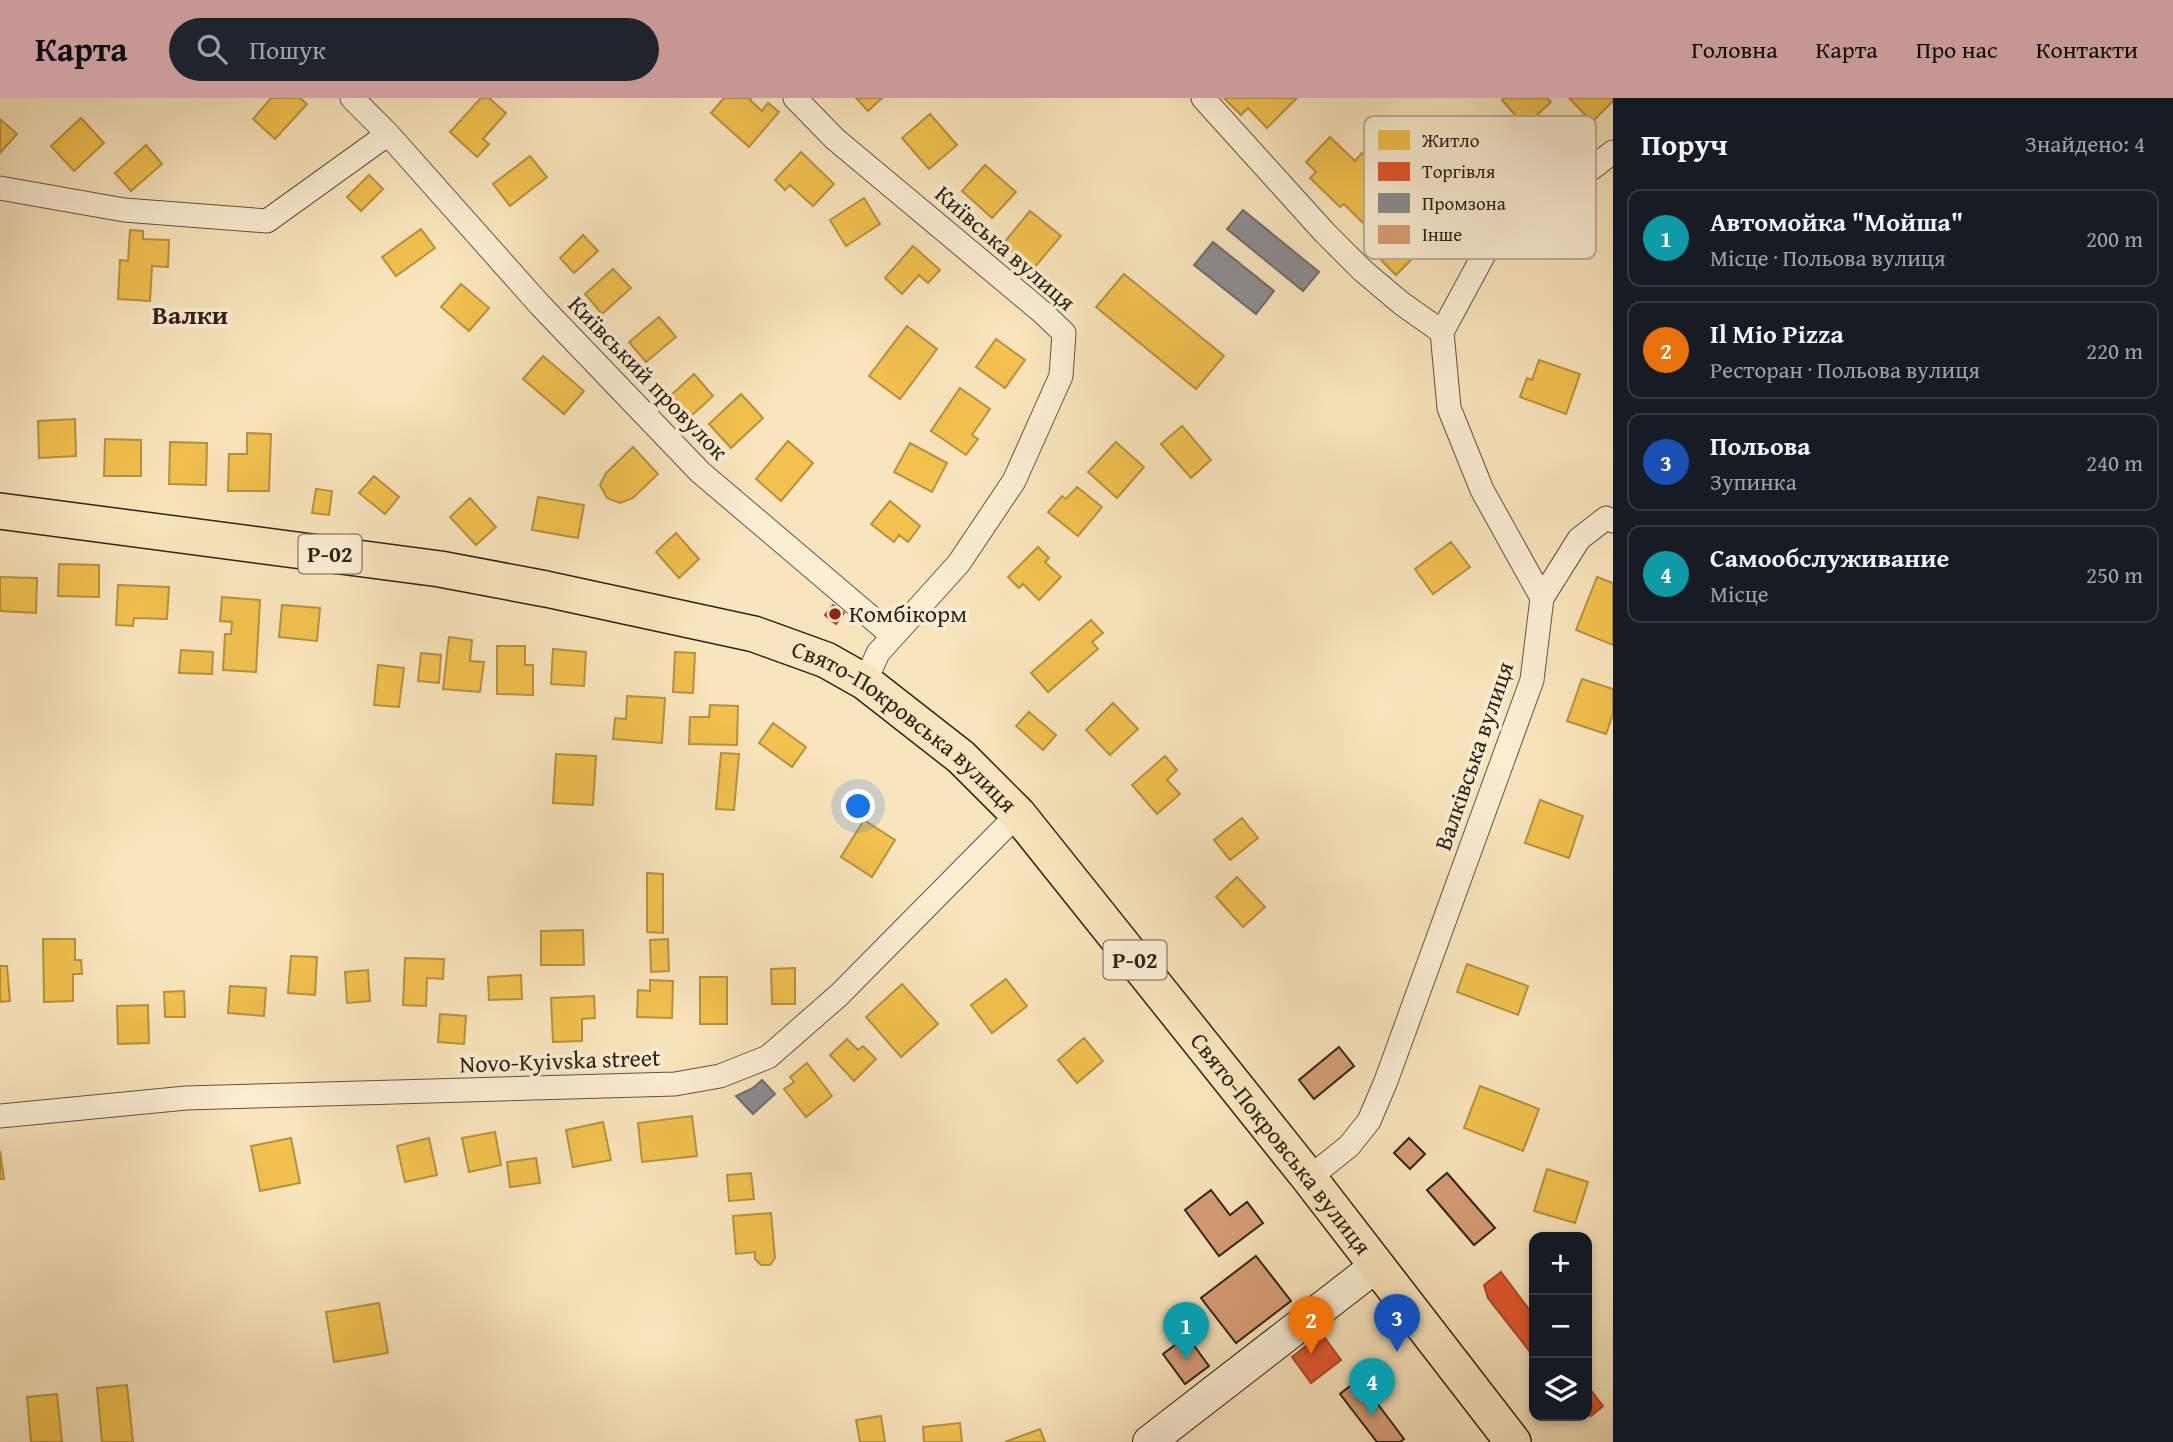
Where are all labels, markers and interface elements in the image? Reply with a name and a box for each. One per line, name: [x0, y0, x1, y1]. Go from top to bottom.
search box: [169, 18, 659, 81]
text: Карта: [35, 25, 127, 73]
icon: search: [193, 30, 231, 68]
text: Пошук: [249, 30, 326, 69]
text: Головна: [1691, 32, 1778, 67]
text: Карта: [1816, 32, 1878, 67]
text: Про нас: [1916, 32, 1998, 67]
text: Контакти: [2036, 32, 2138, 67]
legend: [1364, 116, 1596, 259]
text: Поруч: [1641, 122, 1728, 166]
text: Житло: [1421, 126, 1480, 154]
text: Знайдено: 4: [2025, 127, 2145, 160]
text: Торгівля: [1422, 157, 1496, 185]
street label: Київська вулиця: [927, 177, 1083, 319]
text: Промзона: [1422, 189, 1506, 217]
text: Автомойка "Мойша": [1710, 202, 1963, 241]
text: Інше: [1422, 220, 1462, 248]
text: 1: [1660, 222, 1672, 255]
text: 200 m: [2086, 222, 2143, 255]
text: Місце · Польова вулиця: [1710, 241, 1946, 274]
street label: Київський провулок: [560, 287, 737, 468]
district label: Валки: [152, 295, 228, 334]
text: Il Mio Pizza: [1710, 314, 1844, 353]
text: 2: [1660, 334, 1672, 367]
text: 220 m: [2086, 334, 2143, 367]
text: Ресторан · Польова вулиця: [1710, 353, 1980, 386]
text: Польова: [1710, 426, 1811, 465]
text: 3: [1660, 446, 1672, 479]
text: 240 m: [2086, 446, 2143, 479]
text: Зупинка: [1710, 465, 1797, 498]
road number: Р-02: [298, 534, 362, 574]
text: Самообслуживание: [1710, 538, 1949, 577]
text: 4: [1660, 558, 1672, 591]
text: 250 m: [2086, 558, 2143, 591]
text: Місце: [1710, 577, 1769, 610]
place label: Комбікорм: [849, 596, 967, 631]
marker: Комбікорм: [827, 606, 843, 622]
street label: Свято-Покровська вулиця: [787, 631, 1025, 820]
street label: Валківська вулиця: [1425, 657, 1522, 855]
your location: [841, 789, 875, 823]
road number: Р-02: [1104, 940, 1166, 980]
street label: Свято-Покровська вулиця: [1182, 1025, 1380, 1262]
street label: Novo-Kyivska street: [459, 1039, 662, 1081]
map controls: [1529, 1232, 1592, 1421]
button: +: [1529, 1232, 1592, 1295]
pin: 3: [1374, 1294, 1420, 1352]
button: −: [1529, 1295, 1592, 1358]
pin: 2: [1288, 1296, 1334, 1354]
pin: 1: [1163, 1302, 1209, 1360]
pin: 4: [1349, 1358, 1395, 1416]
button: layers: [1529, 1358, 1592, 1421]

